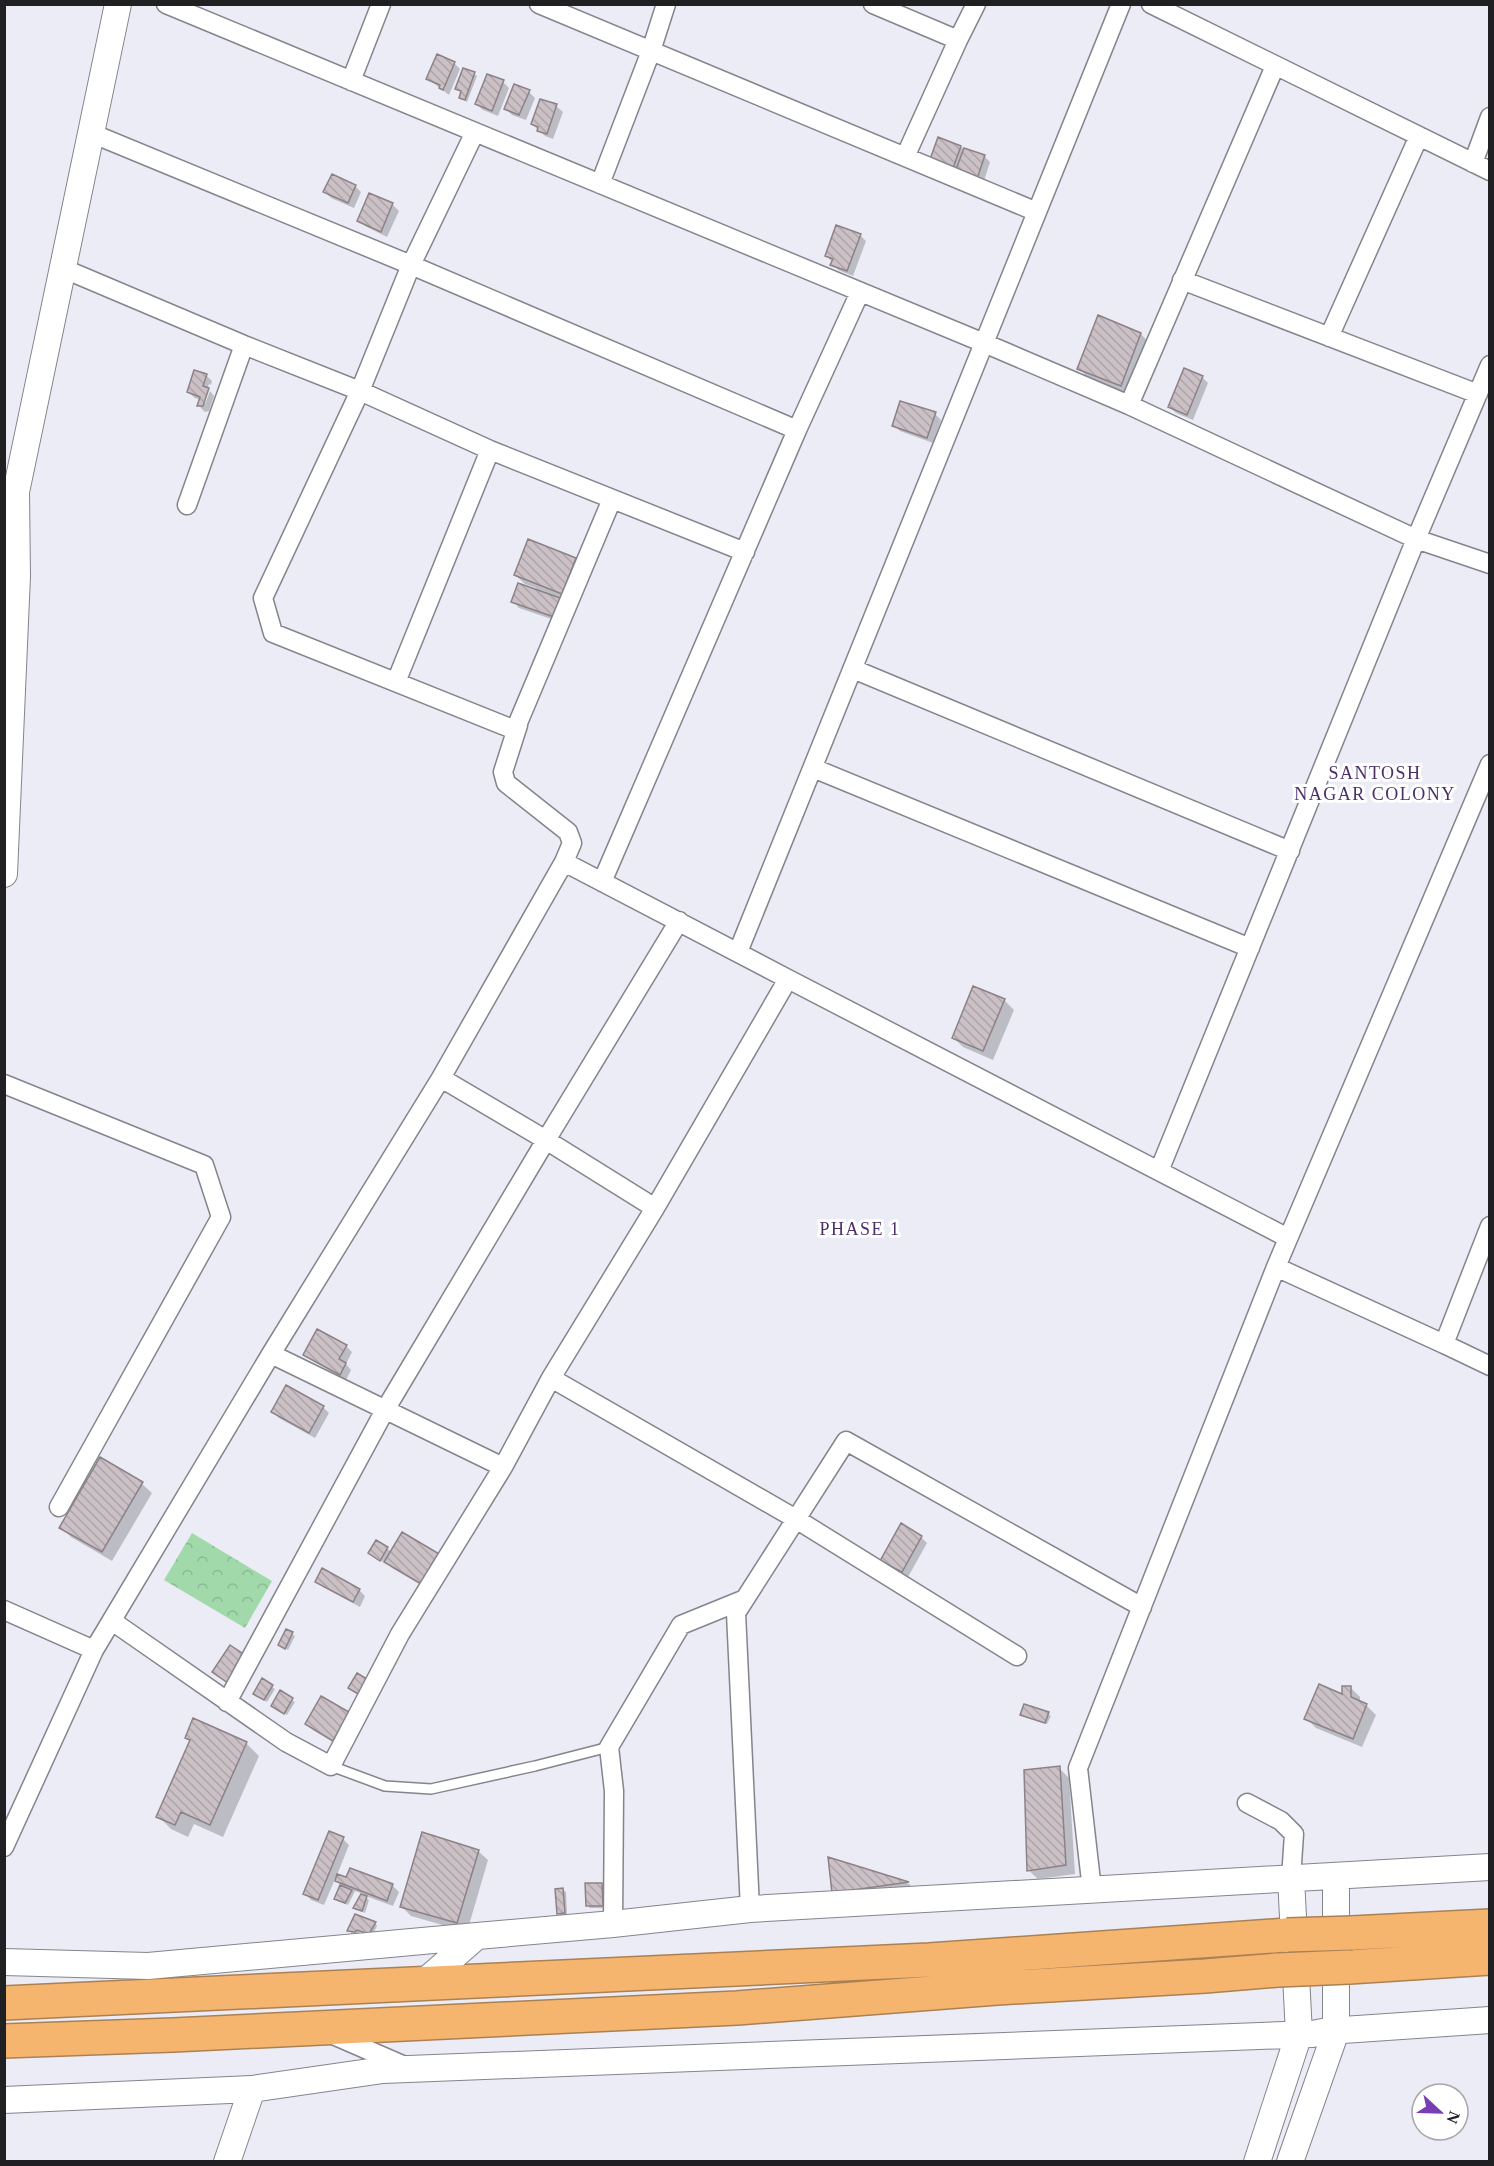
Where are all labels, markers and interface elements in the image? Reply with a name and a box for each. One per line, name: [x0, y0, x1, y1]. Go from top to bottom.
district label: SANTOSH NAGAR COLONY: [1294, 763, 1456, 804]
district label: PHASE 1: [819, 1219, 901, 1239]
north arrow: [1410, 2082, 1470, 2142]
text: N: [1443, 2109, 1463, 2126]

